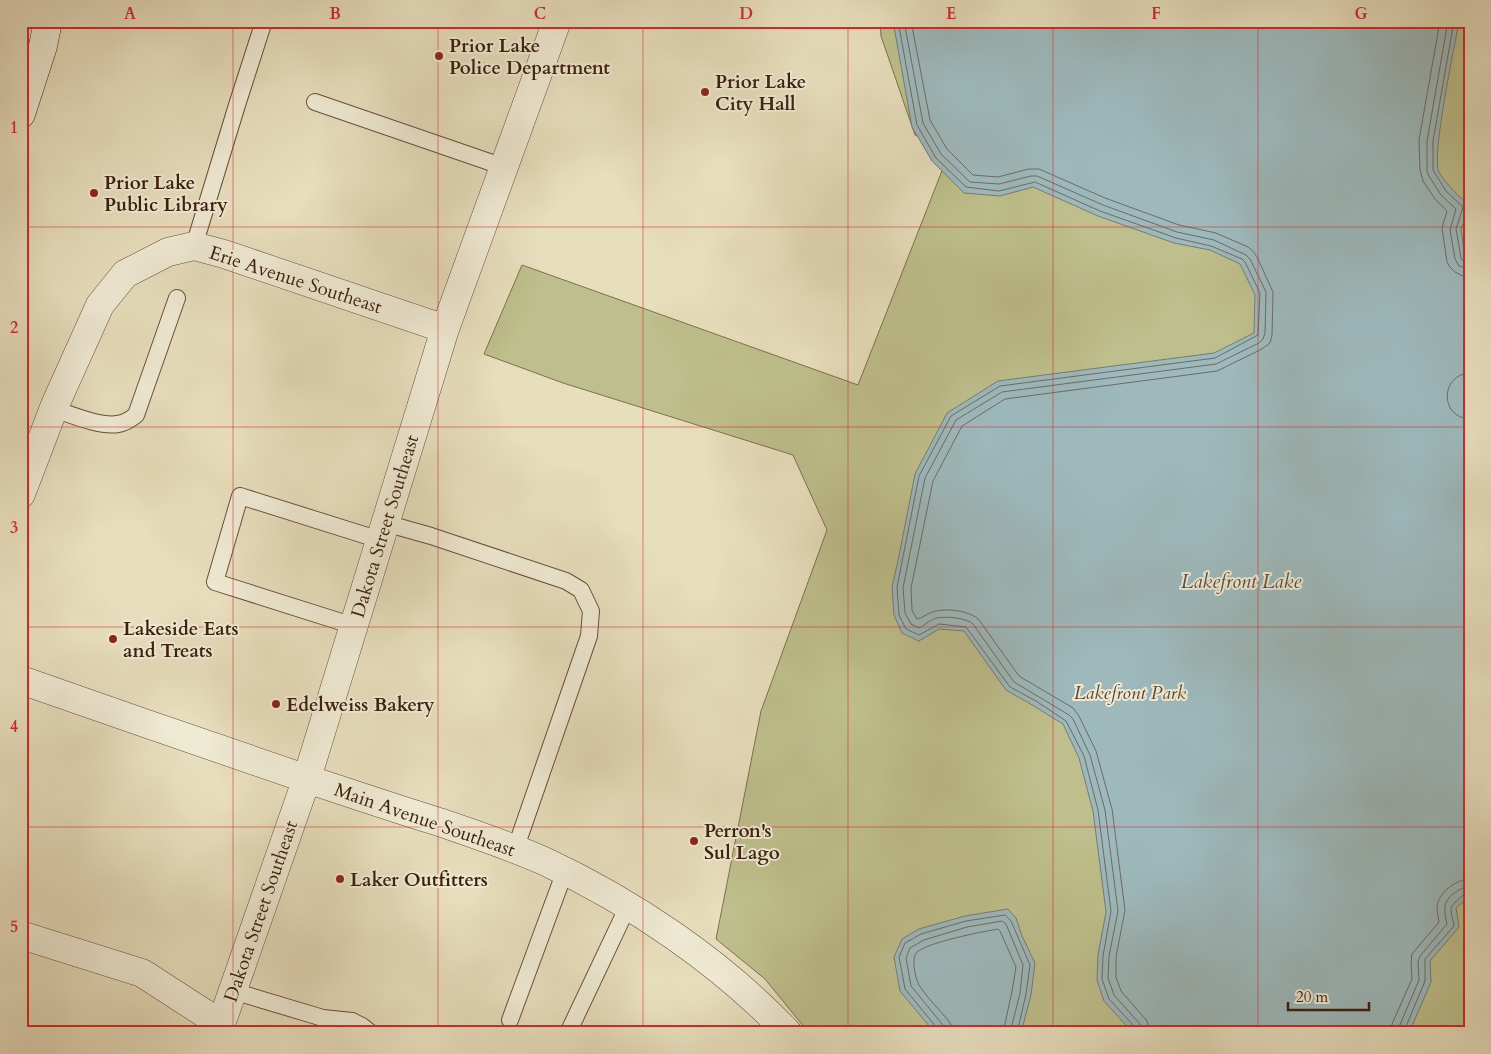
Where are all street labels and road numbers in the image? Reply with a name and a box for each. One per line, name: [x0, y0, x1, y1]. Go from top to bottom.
street label: Erie Avenue Southeast: [206, 240, 385, 320]
street label: Dakota Street Southeast: [345, 432, 425, 621]
street label: Main Avenue Southeast: [331, 777, 519, 863]
street label: Dakota Street Southeast: [218, 817, 304, 1005]

